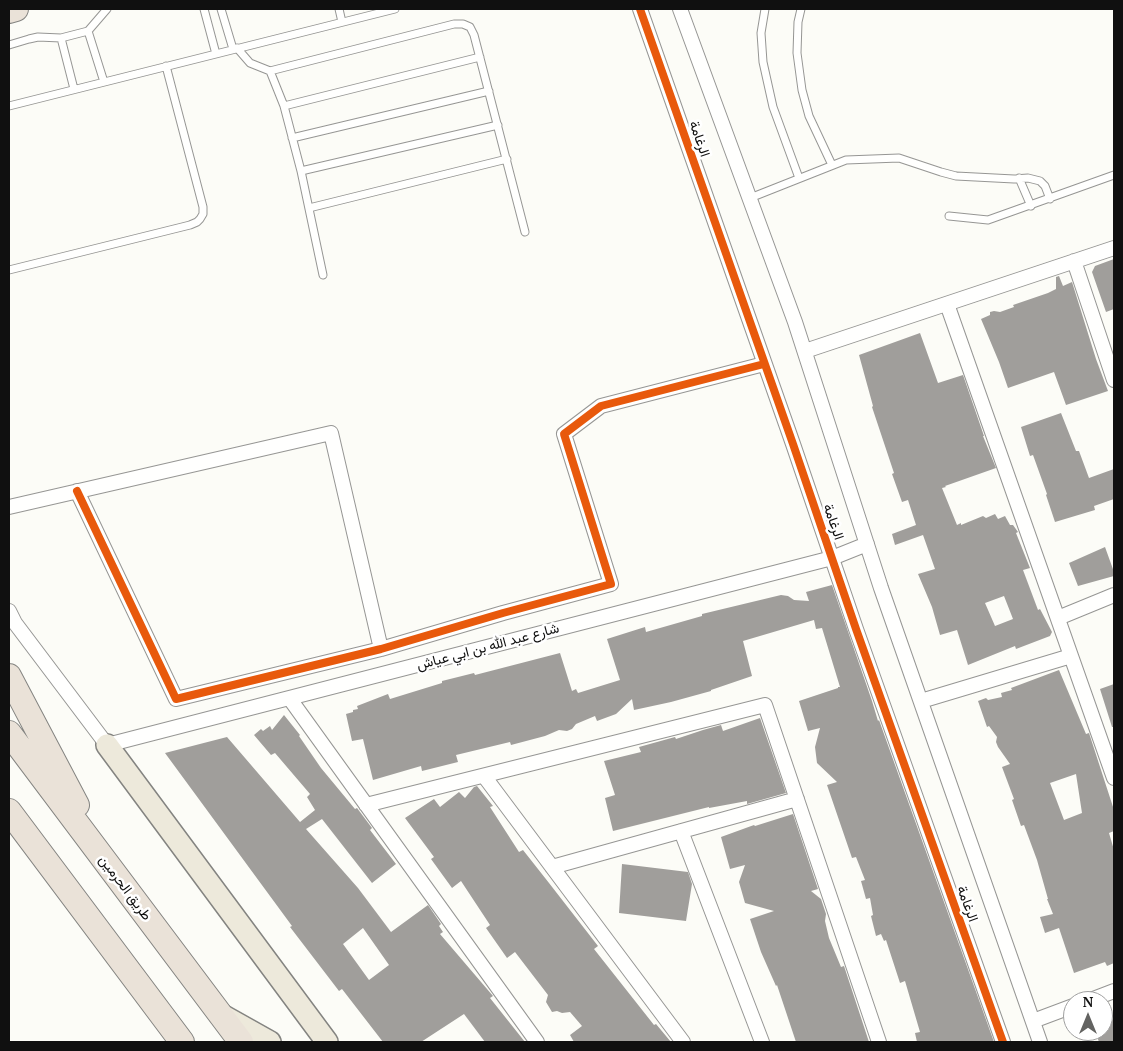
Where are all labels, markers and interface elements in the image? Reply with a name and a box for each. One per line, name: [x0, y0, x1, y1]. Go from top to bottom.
street label: الرغامة: [685, 119, 713, 159]
street label: الرغامة: [819, 502, 847, 542]
street label: شارع عبد الله بن ابي عياش: [415, 620, 561, 674]
street label: طريق الحرمين: [95, 852, 155, 924]
street label: الرغامة: [953, 884, 981, 924]
north arrow: [1063, 991, 1113, 1041]
text: N: [1083, 992, 1093, 1011]

